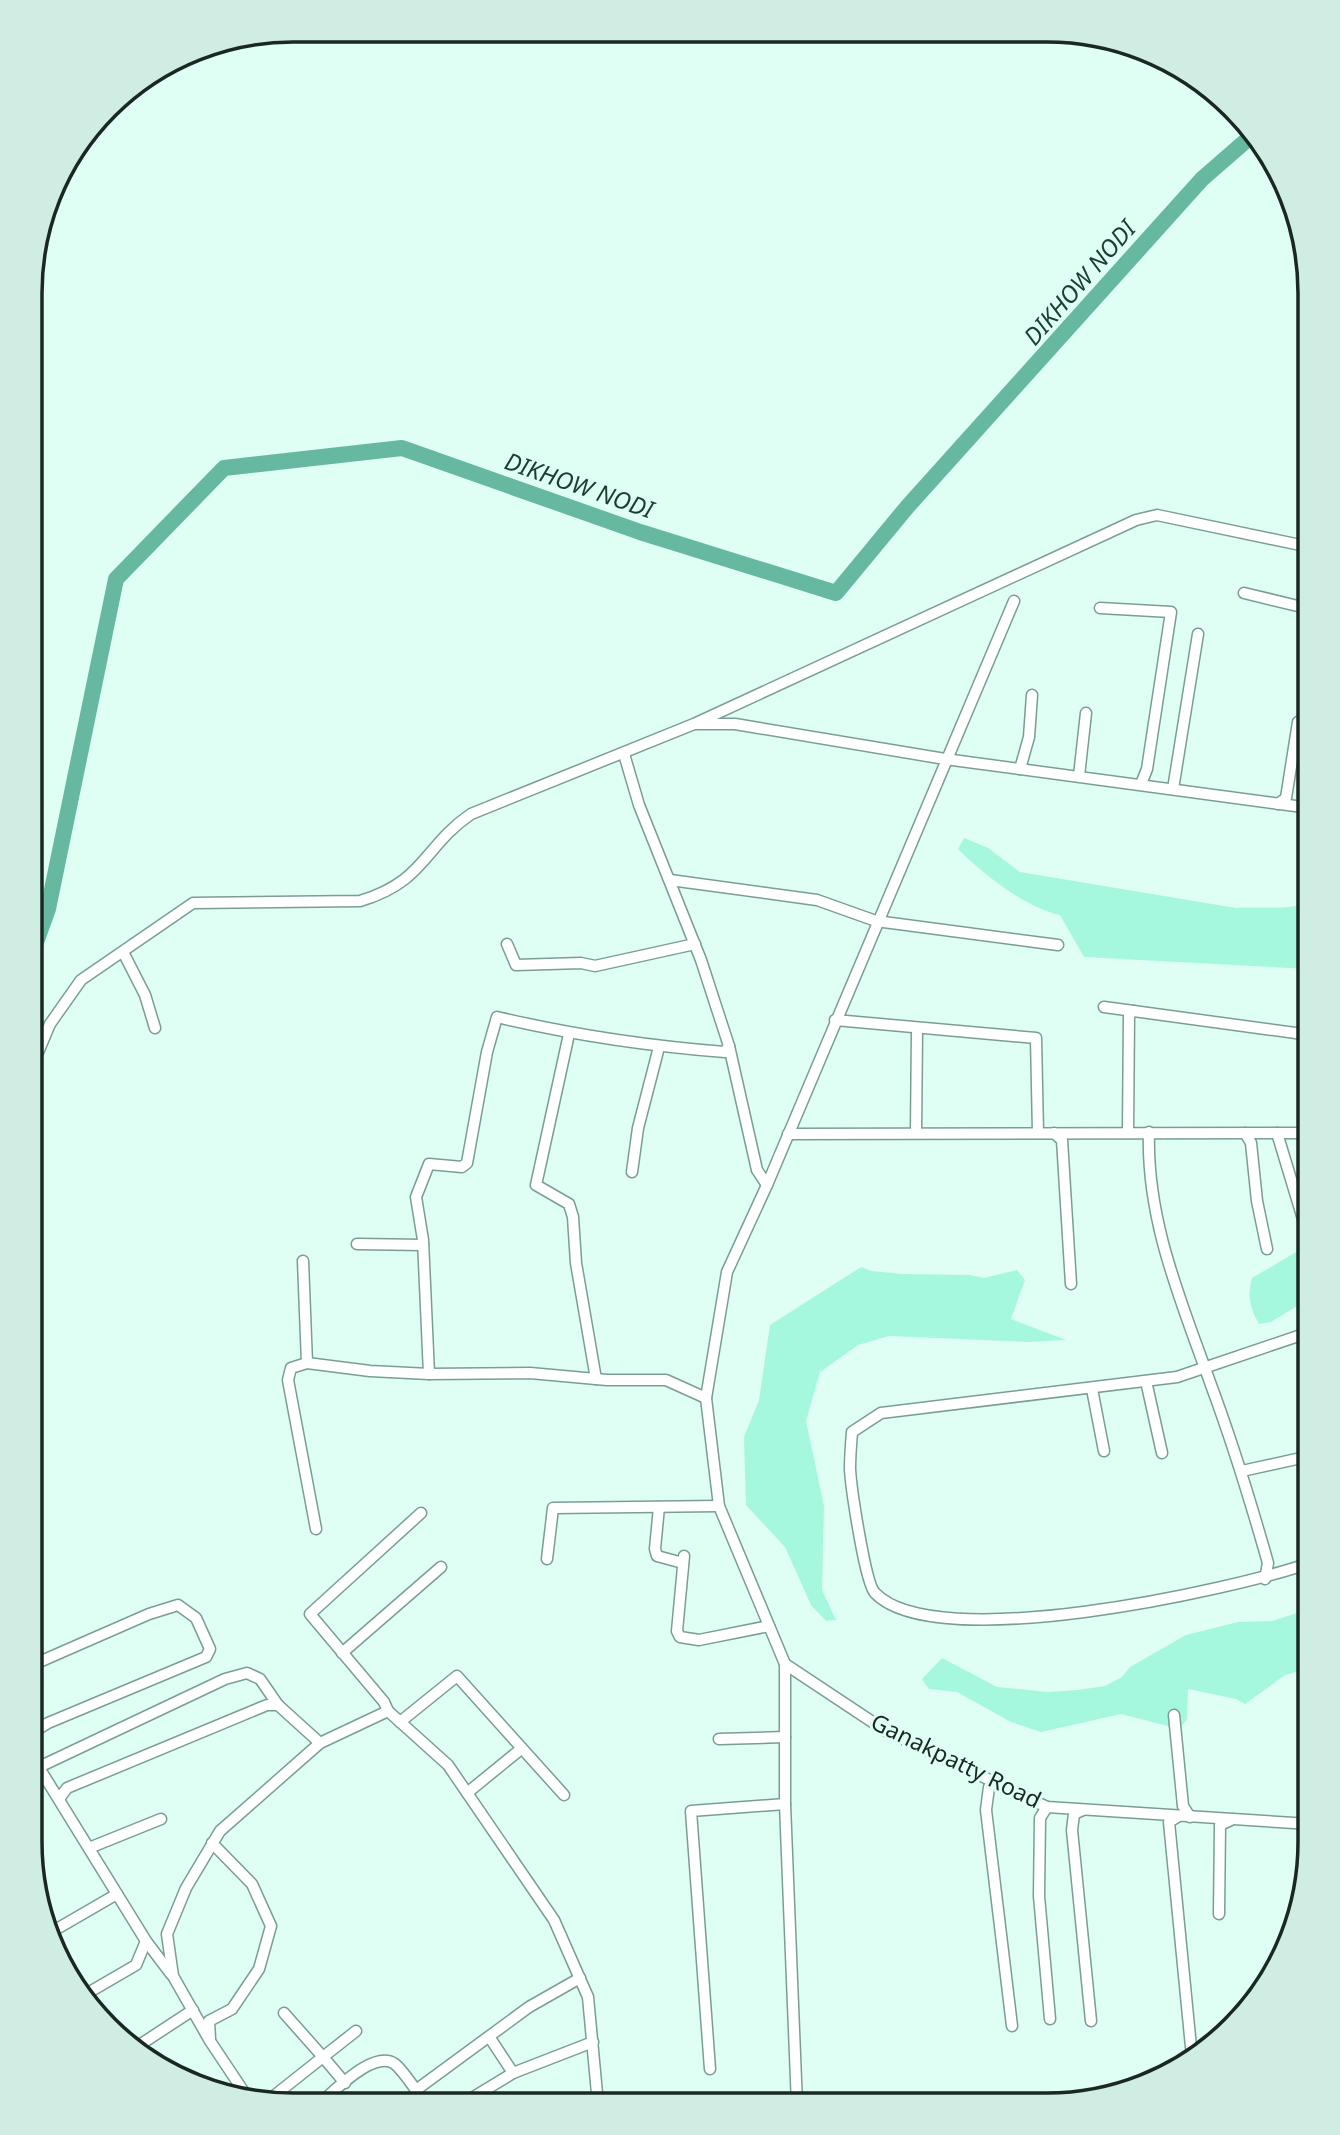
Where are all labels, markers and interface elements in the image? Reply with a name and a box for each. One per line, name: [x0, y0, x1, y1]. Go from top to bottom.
water label: DIKHOW NODI: [1015, 211, 1144, 352]
water label: DIKHOW NODI: [501, 444, 660, 526]
street label: Ganakpatty Road: [866, 1705, 1047, 1815]

